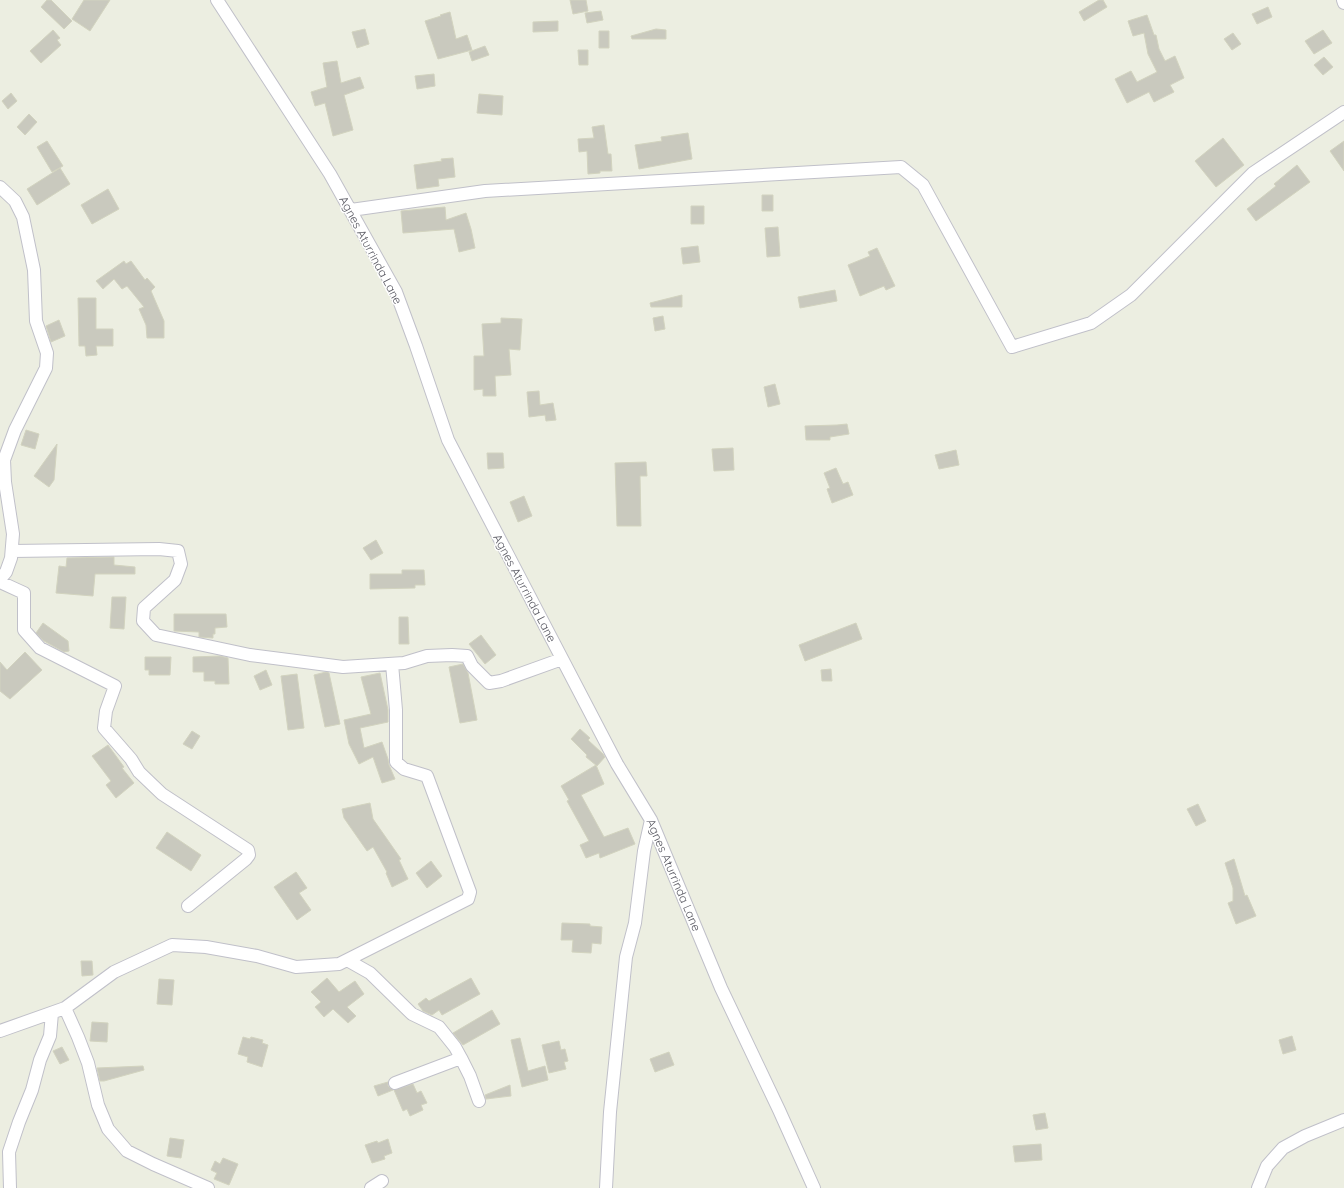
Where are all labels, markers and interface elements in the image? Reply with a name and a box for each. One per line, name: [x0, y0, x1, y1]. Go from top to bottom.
street label: Agnes Aturrinda Lane: [336, 193, 406, 307]
street label: Agnes Aturrinda Lane: [490, 531, 560, 645]
street label: Agnes Aturrinda Lane: [644, 817, 705, 934]

